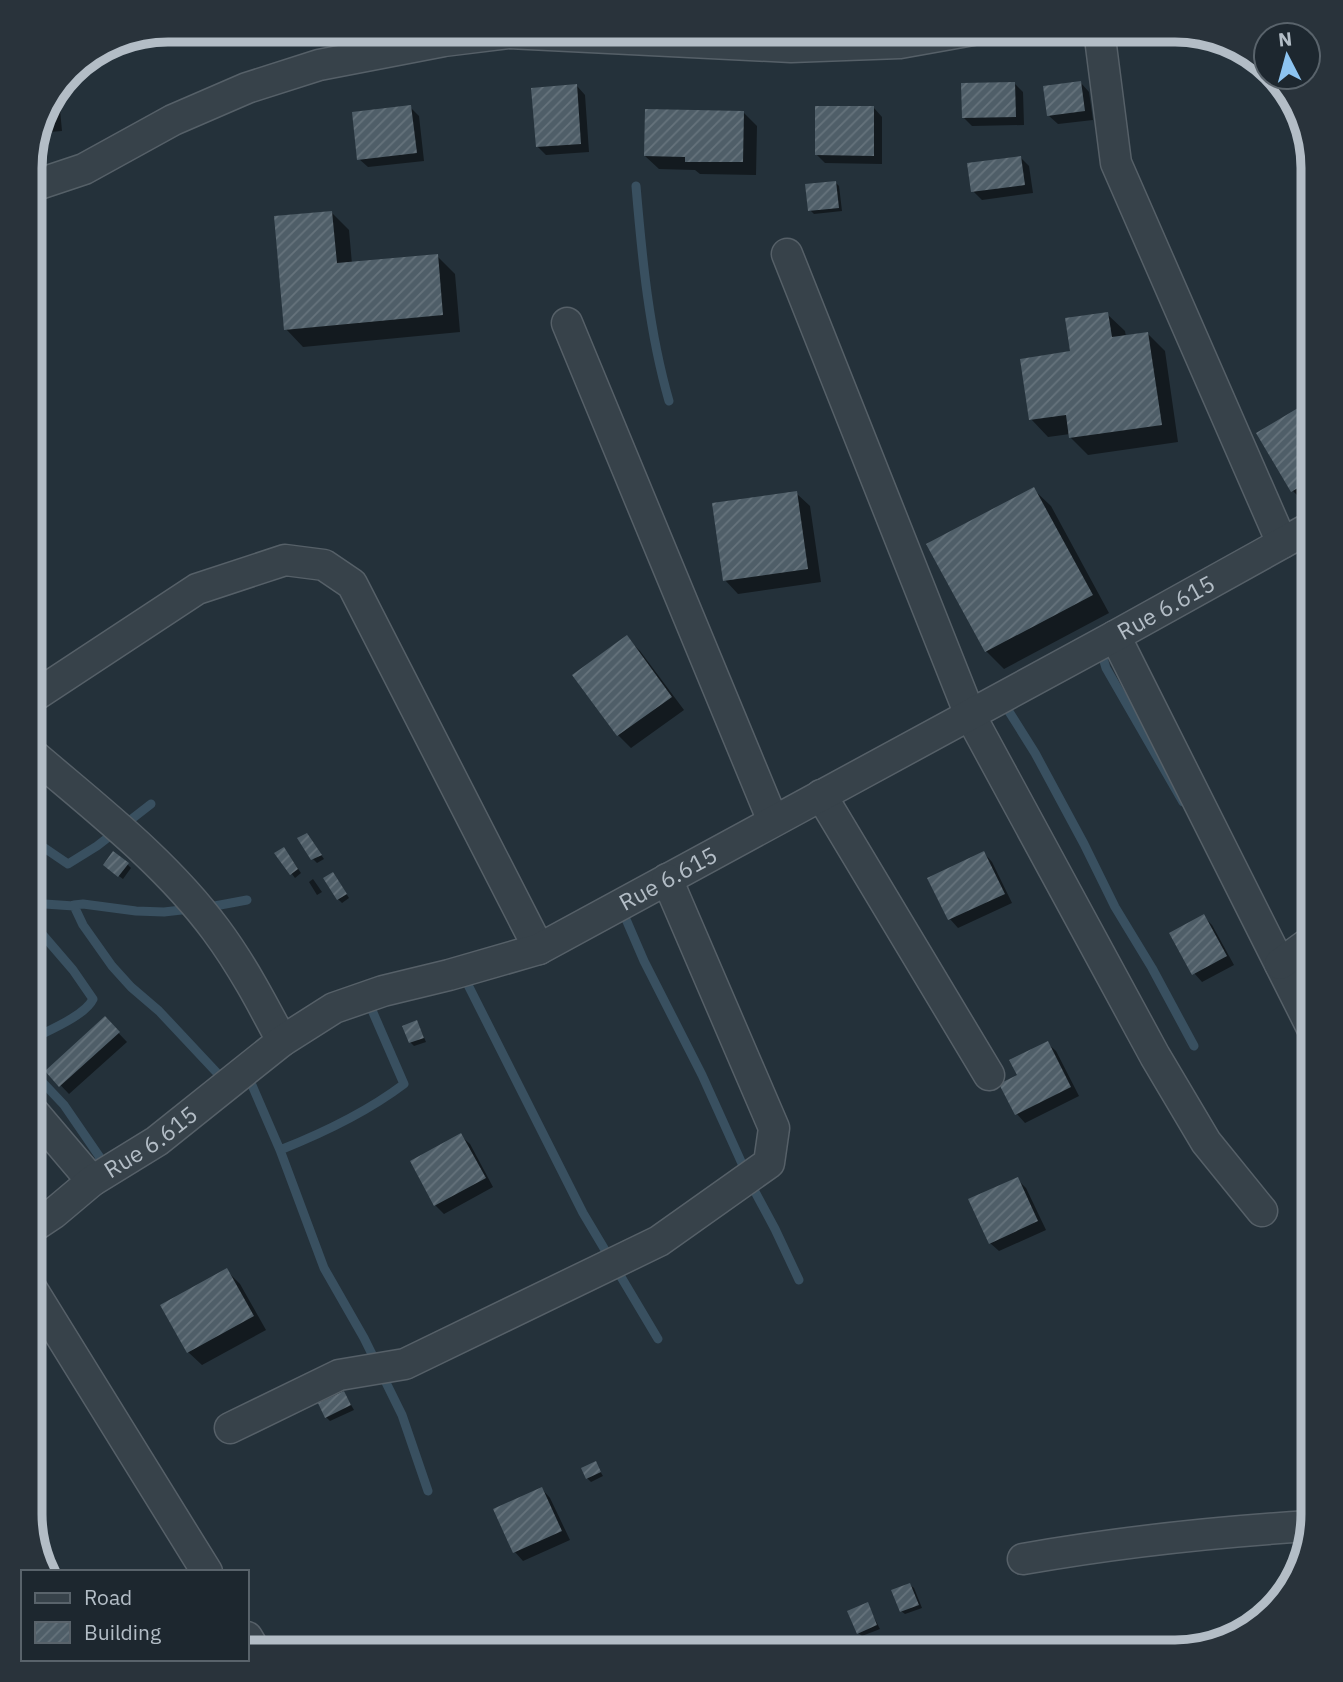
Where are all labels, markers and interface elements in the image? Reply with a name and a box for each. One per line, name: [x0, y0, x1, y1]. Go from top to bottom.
north arrow: [1252, 21, 1322, 91]
text: N: [1277, 26, 1293, 52]
street label: Rue 6.615: [1111, 568, 1220, 646]
street label: Rue 6.615: [613, 839, 722, 917]
street label: Rue 6.615: [98, 1099, 203, 1184]
legend: [21, 1570, 248, 1661]
text: Road: [84, 1583, 132, 1611]
text: Building: [84, 1618, 161, 1646]

